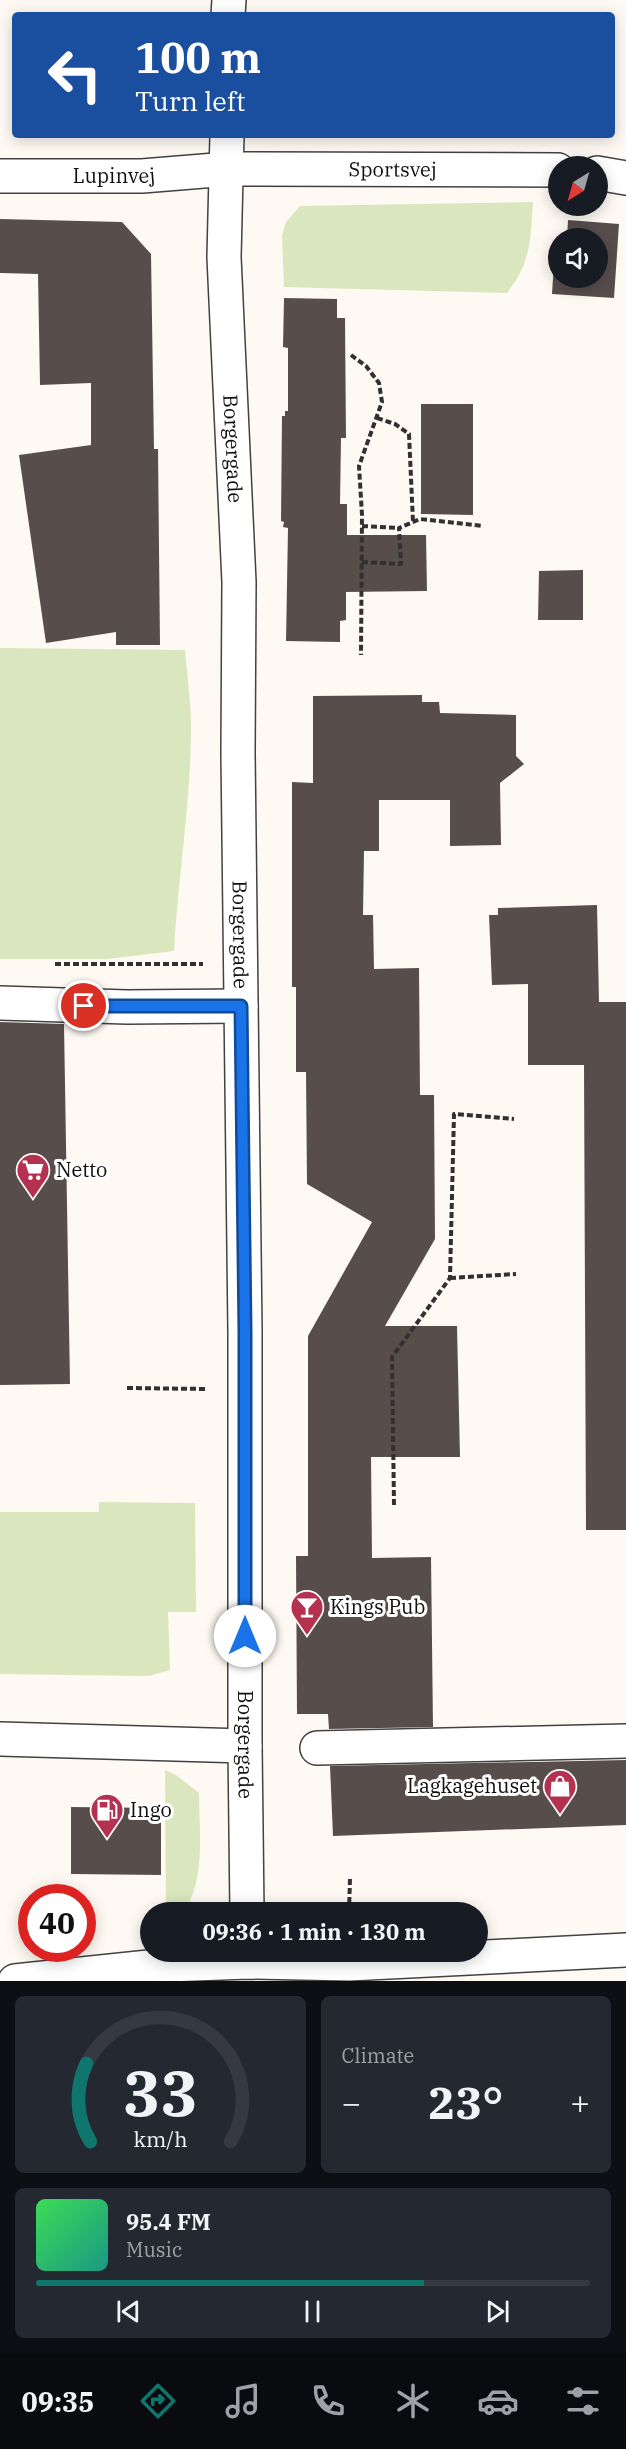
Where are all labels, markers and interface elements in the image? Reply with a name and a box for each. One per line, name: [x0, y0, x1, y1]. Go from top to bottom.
text: 100 m: [135, 30, 261, 85]
icon: left: [36, 36, 114, 114]
text: Turn left: [135, 83, 246, 118]
street label: Sportsvej: [348, 155, 437, 183]
north arrow: [548, 156, 608, 216]
map controls: [548, 156, 608, 288]
street label: Lupinvej: [73, 161, 156, 189]
button: sound: [548, 228, 608, 288]
street label: Borgergade: [217, 394, 249, 504]
street label: Borgergade: [227, 880, 255, 989]
pin: [58, 980, 109, 1031]
icon: arrive: [67, 989, 100, 1022]
supermarket icon: Netto: [15, 1152, 51, 1199]
place label: Netto: [56, 1156, 107, 1183]
bar icon: Kings Pub: [289, 1589, 325, 1636]
place label: Kings Pub: [330, 1593, 425, 1620]
position arrow: [213, 1604, 277, 1668]
street label: Borgergade: [232, 1690, 260, 1799]
shop icon: Lagkagehuset: [542, 1768, 578, 1815]
place label: Lagkagehuset: [407, 1772, 537, 1799]
fuel station icon: Ingo: [89, 1792, 125, 1839]
place label: Ingo: [130, 1796, 172, 1823]
speed limit sign: 40: [18, 1884, 96, 1962]
text: 09:36 · 1 min · 130 m: [202, 1917, 426, 1946]
text: Climate: [342, 2042, 414, 2069]
text: 33: [123, 2052, 198, 2133]
text: 23°: [428, 2073, 503, 2131]
text: −: [342, 2081, 361, 2124]
text: +: [570, 2081, 590, 2124]
text: km/h: [133, 2125, 187, 2153]
text: 95.4 FM: [126, 2207, 211, 2236]
text: Music: [126, 2236, 182, 2263]
icon: previous: [112, 2295, 145, 2328]
icon: pause: [296, 2295, 329, 2328]
icon: next: [481, 2295, 514, 2328]
icon: directions: [137, 2380, 179, 2422]
icon: music: [222, 2380, 264, 2422]
icon: phone: [307, 2380, 349, 2422]
icon: climate: [392, 2380, 434, 2422]
icon: car: [477, 2380, 519, 2422]
icon: filters: [562, 2380, 604, 2422]
text: 09:35: [22, 2384, 94, 2419]

